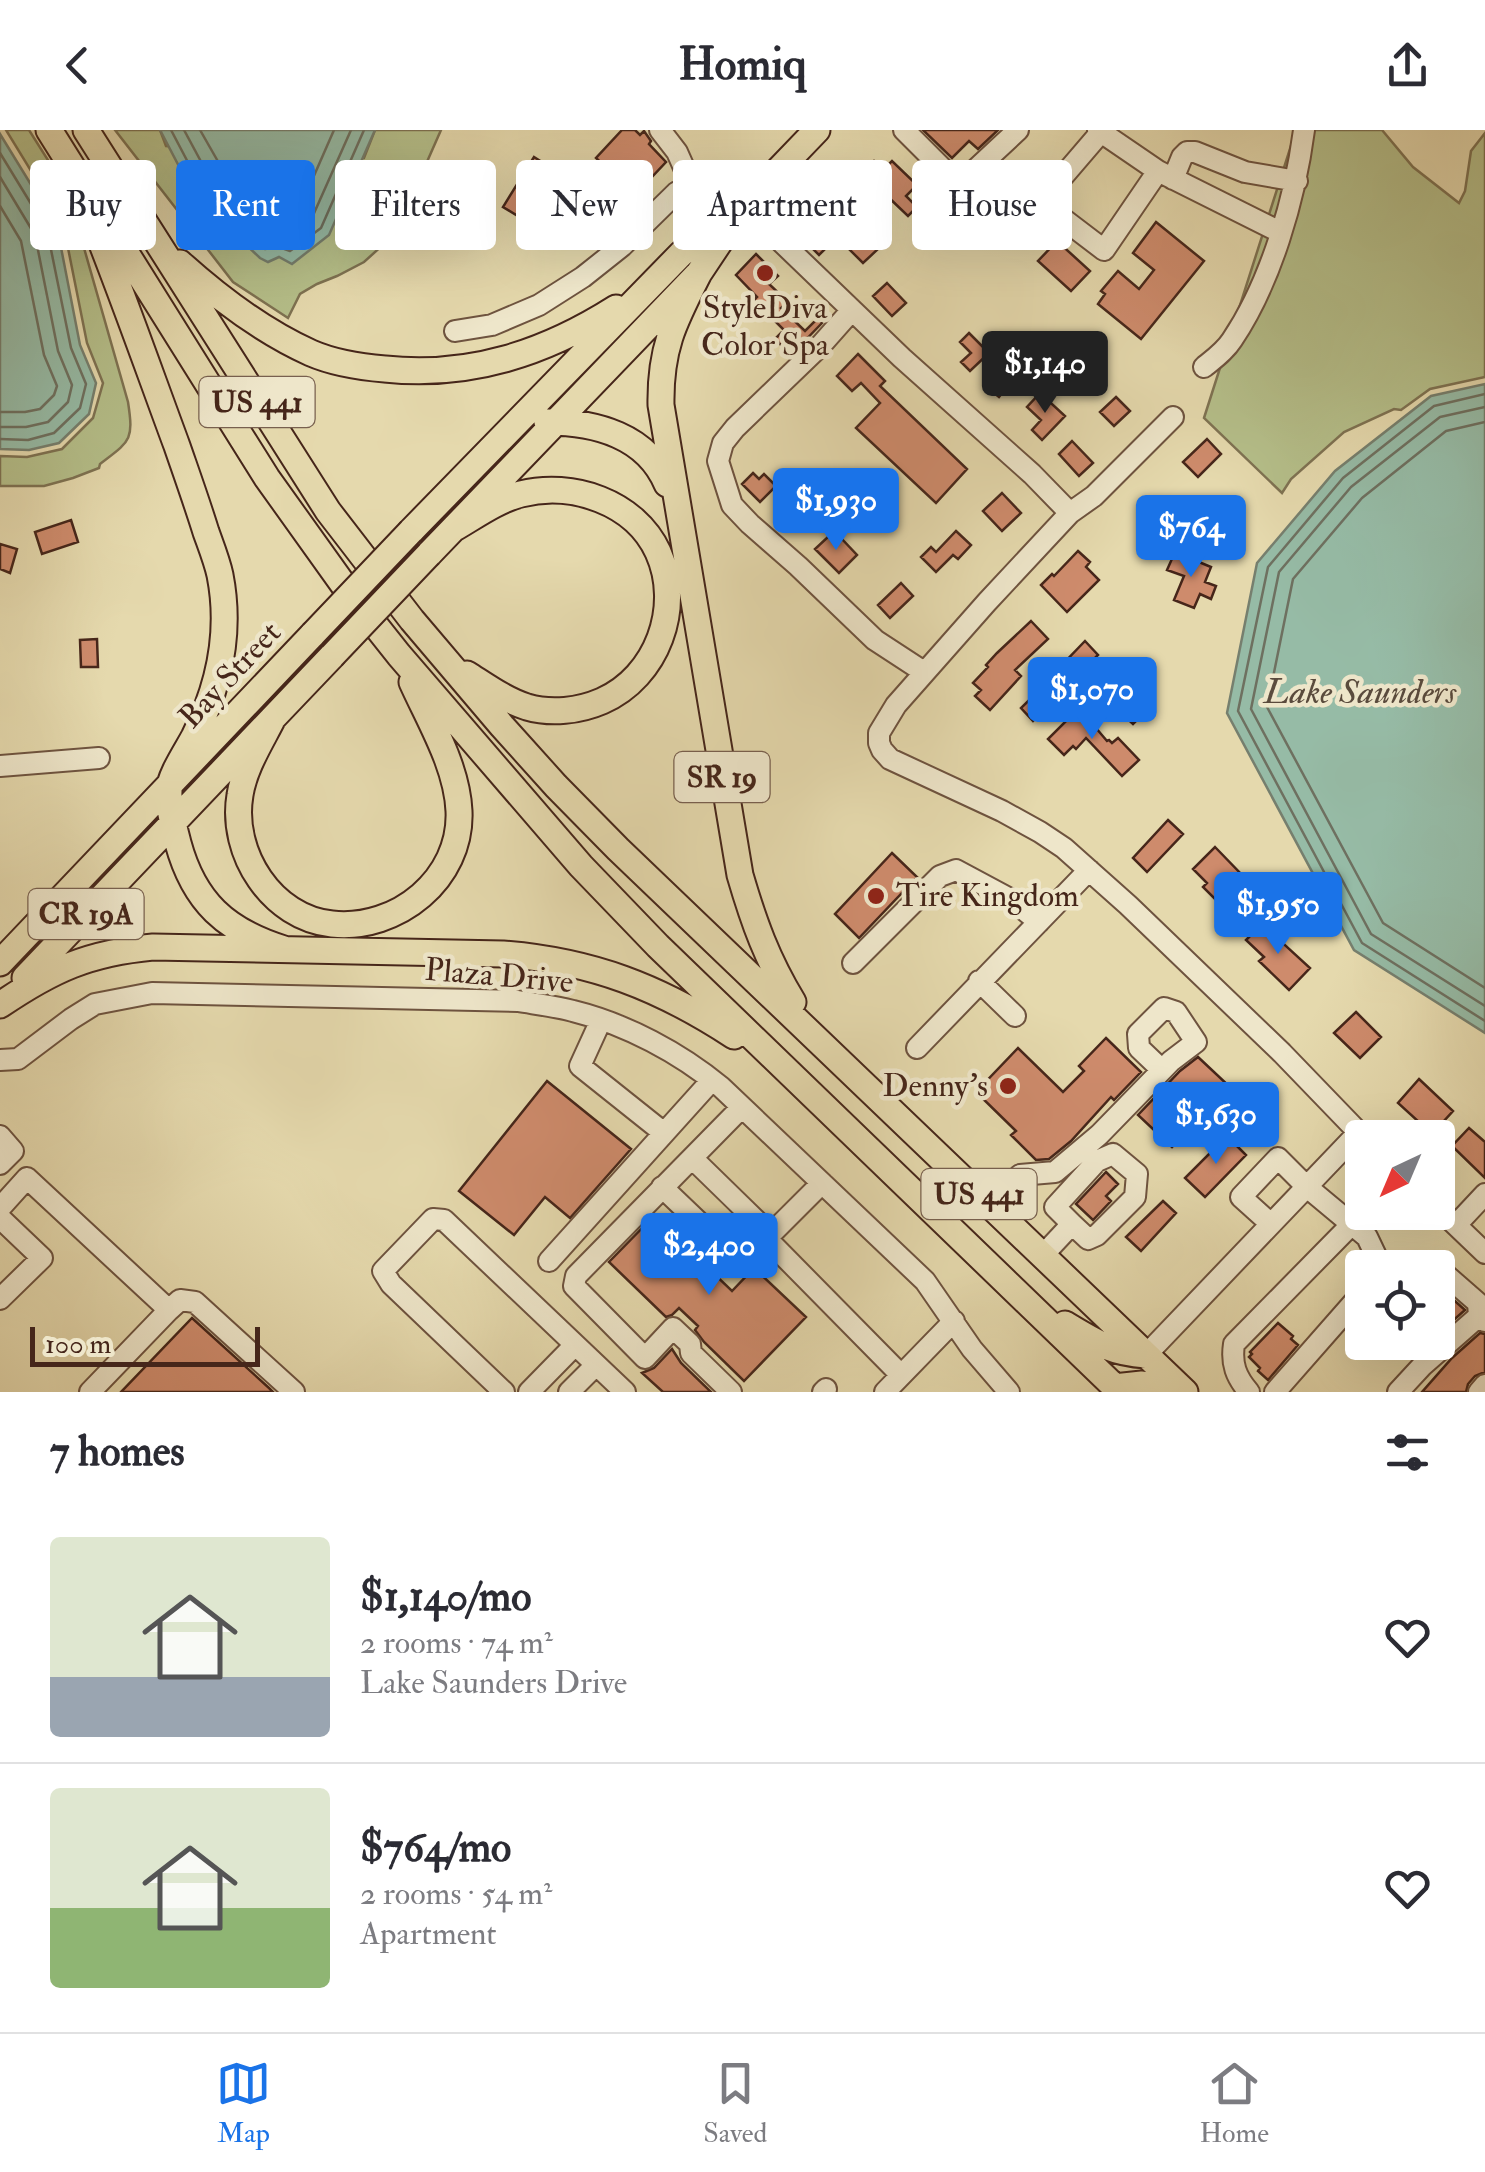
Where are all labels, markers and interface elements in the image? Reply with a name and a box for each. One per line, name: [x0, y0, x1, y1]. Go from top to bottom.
text: Homiq: [678, 37, 807, 93]
icon: back: [50, 38, 105, 93]
icon: share: [1380, 38, 1435, 93]
chip: Buy: [30, 160, 156, 250]
chip: Rent: [176, 160, 315, 250]
chip: Filters: [335, 160, 496, 250]
chip: New: [516, 160, 653, 250]
chip: Apartment: [673, 160, 892, 250]
chip: House: [912, 160, 1072, 250]
marker: StyleDiva Color Spa: [754, 262, 776, 284]
place label: StyleDiva Color Spa: [701, 288, 830, 365]
pin: $1,140: [964, 331, 1126, 416]
text: $1,140: [1004, 343, 1086, 383]
road number: US 441: [200, 377, 314, 427]
pin: $1,930: [755, 468, 917, 553]
text: $1,930: [795, 480, 877, 520]
pin: $764: [1132, 495, 1250, 580]
text: $764: [1158, 507, 1224, 547]
street label: Bay Street: [170, 613, 290, 737]
pin: $1,070: [1011, 657, 1173, 742]
text: $1,070: [1050, 669, 1134, 709]
water label: Lake Saunders: [1262, 670, 1457, 714]
road number: SR 19: [674, 752, 770, 802]
pin: $1,950: [1197, 872, 1359, 957]
place label: Tire Kingdom: [896, 876, 1079, 916]
text: $1,950: [1236, 884, 1320, 924]
marker: Tire Kingdom: [865, 885, 887, 907]
road number: CR 19A: [28, 889, 144, 939]
street label: Plaza Drive: [423, 950, 575, 1002]
place label: Denny's: [883, 1066, 988, 1106]
marker: Denny's: [997, 1075, 1019, 1097]
pin: $1,630: [1135, 1082, 1297, 1167]
text: $1,630: [1175, 1094, 1257, 1134]
north arrow: [1345, 1120, 1455, 1230]
map controls: [1345, 1120, 1455, 1360]
road number: US 441: [922, 1169, 1036, 1219]
pin: $2,400: [628, 1213, 790, 1298]
text: $2,400: [663, 1225, 755, 1265]
button: locate: [1345, 1250, 1455, 1360]
scale bar: [30, 1322, 260, 1366]
text: 100 m: [45, 1327, 111, 1362]
icon: filters: [1380, 1425, 1435, 1480]
text: 7 homes: [50, 1426, 185, 1478]
text: $1,140/mo: [360, 1571, 531, 1623]
icon: home: [130, 1577, 250, 1697]
icon: heart: [1380, 1610, 1435, 1665]
text: 2 rooms · 74 m²: [360, 1623, 553, 1663]
text: Lake Saunders Drive: [360, 1663, 627, 1703]
text: $764/mo: [360, 1822, 511, 1874]
icon: home: [130, 1828, 250, 1948]
icon: heart: [1380, 1861, 1435, 1916]
text: 2 rooms · 54 m²: [360, 1874, 552, 1914]
text: Apartment: [360, 1914, 497, 1954]
tab: Map: [216, 2056, 271, 2151]
tab: Saved: [703, 2056, 767, 2151]
tab: Home: [1199, 2056, 1269, 2151]

